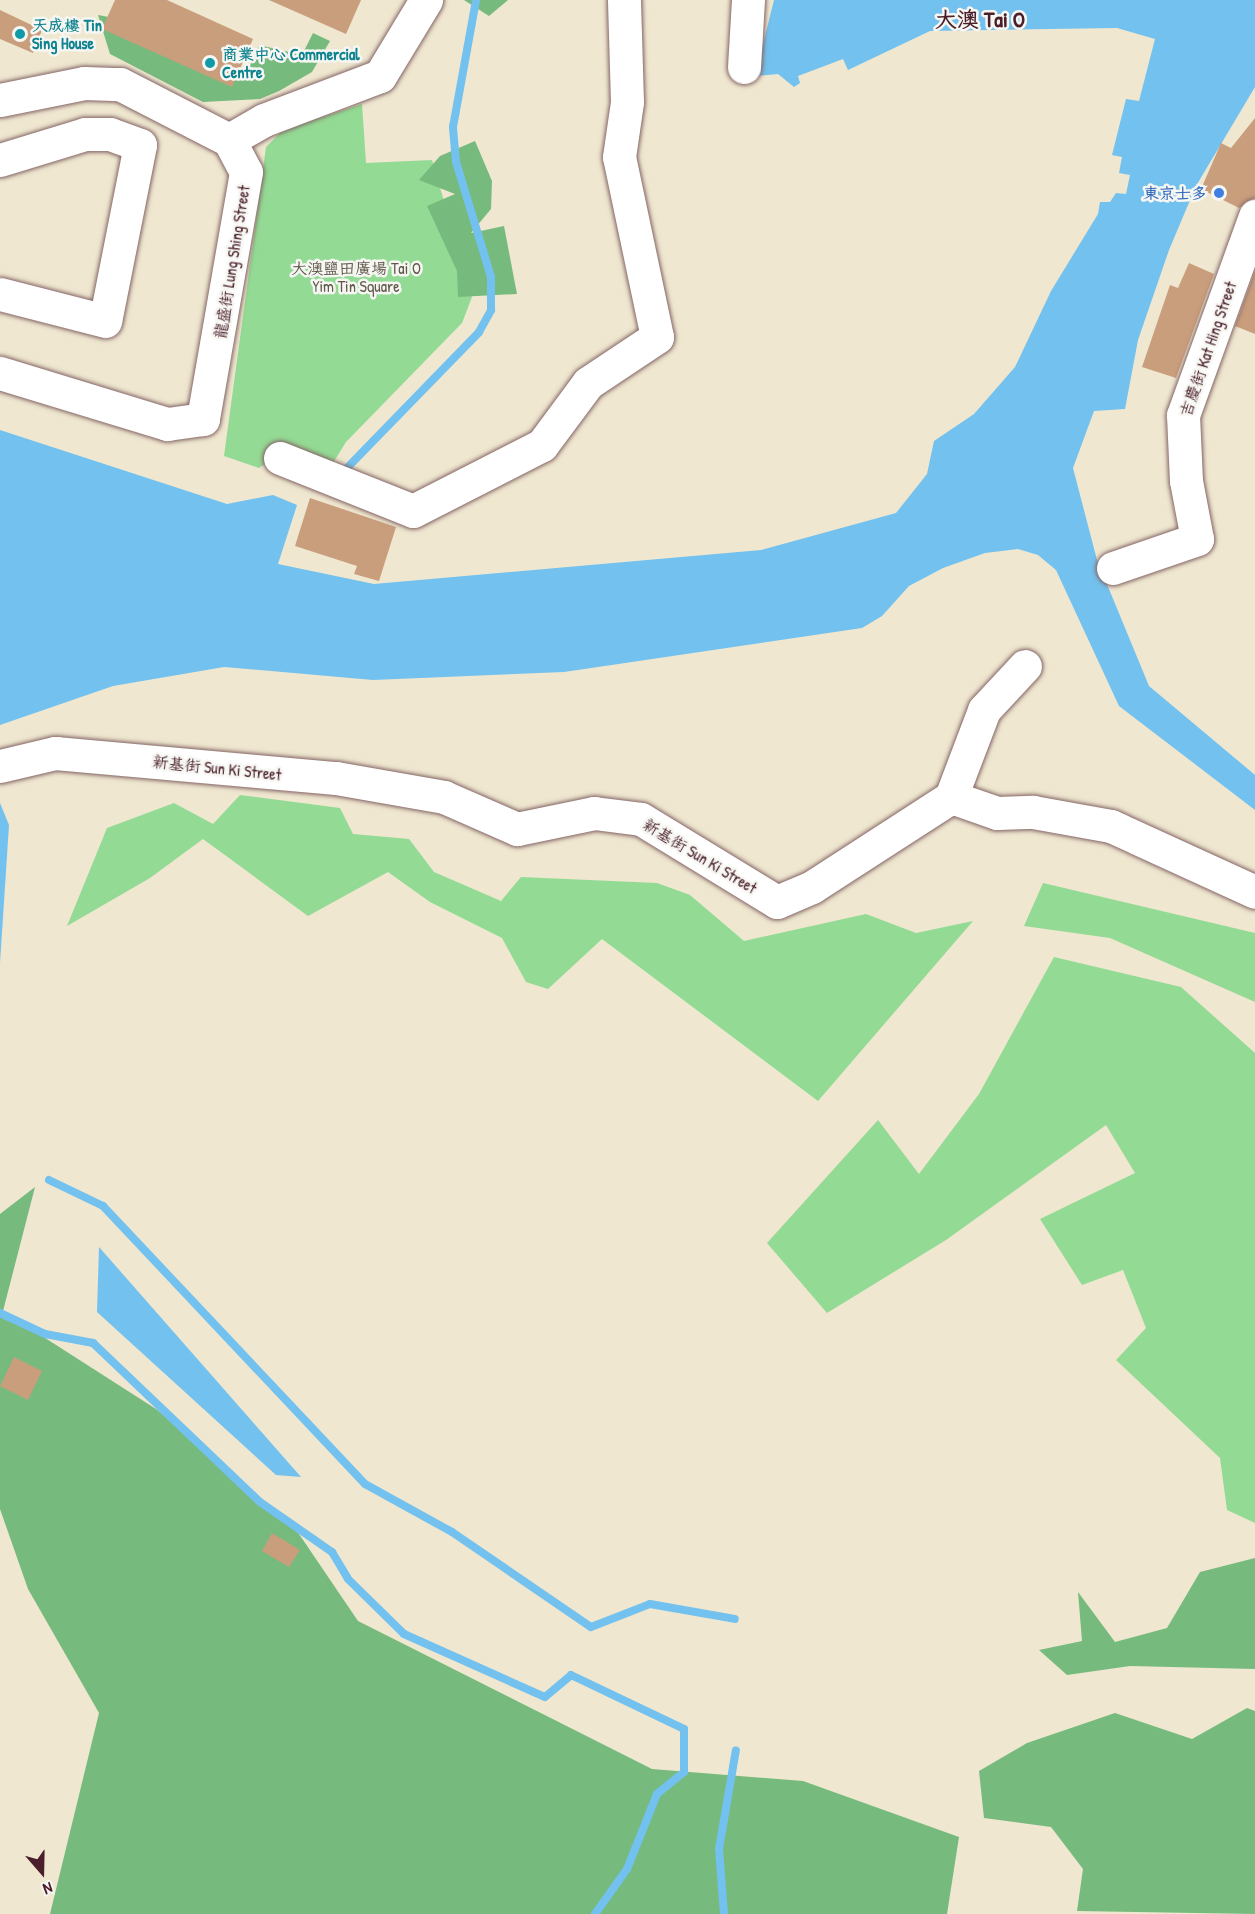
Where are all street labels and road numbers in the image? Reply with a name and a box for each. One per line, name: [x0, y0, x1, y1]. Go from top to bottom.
street label: 龍盛街 Lung Shing Street: [210, 184, 254, 340]
street label: 吉慶街 Kat Hing Street: [1176, 279, 1240, 419]
street label: 新基街 Sun Ki Street: [152, 752, 282, 784]
street label: 新基街 Sun Ki Street: [640, 814, 760, 898]

